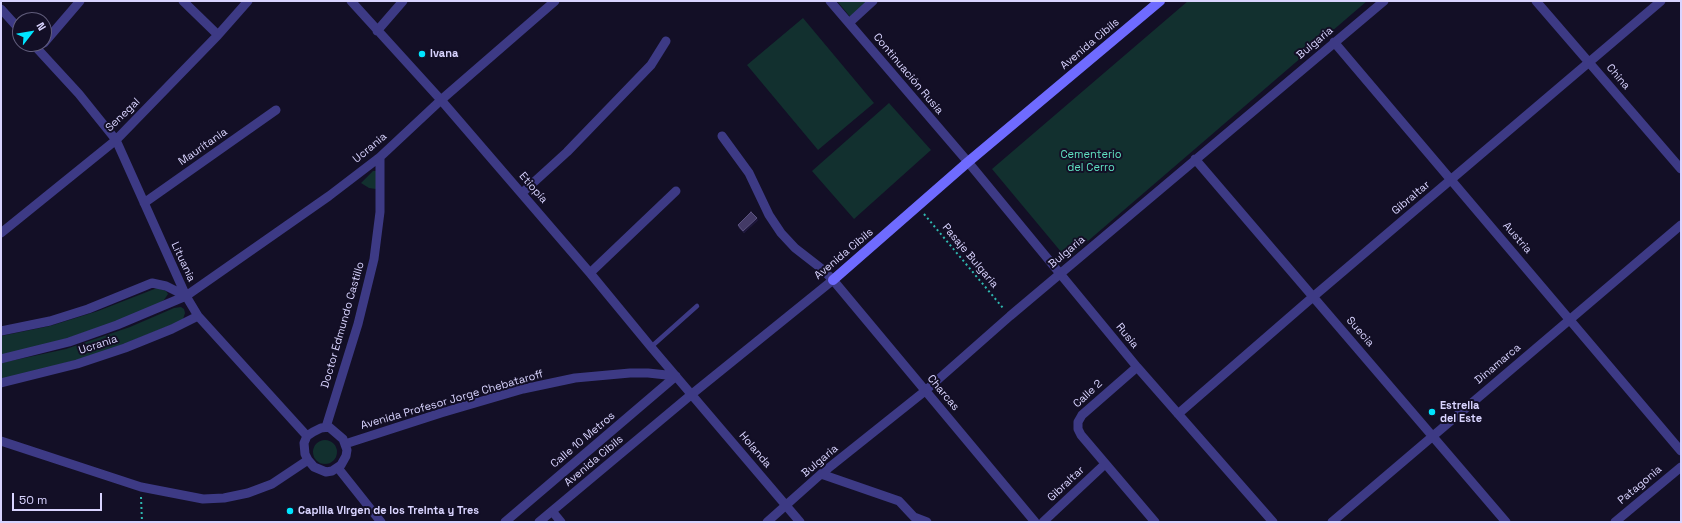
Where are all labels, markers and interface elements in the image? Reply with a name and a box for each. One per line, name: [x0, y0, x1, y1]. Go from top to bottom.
north arrow: [12, 12, 52, 52]
street label: Avenida Cibils: [1058, 16, 1122, 72]
text: N: [34, 20, 49, 33]
street label: Bulgaria: [1294, 24, 1336, 62]
street label: Continuación Rusia: [870, 31, 946, 117]
place label: Ivana: [430, 47, 458, 61]
marker: Ivana: [417, 49, 427, 59]
street label: China: [1603, 62, 1633, 92]
street label: Senegal: [103, 95, 143, 135]
street label: Mauritania: [176, 125, 230, 169]
street label: Ucrania: [350, 130, 390, 166]
park label: Cementerio del Cerro: [1060, 148, 1122, 174]
street label: Etiopía: [516, 170, 550, 206]
street label: Gibraltar: [1389, 178, 1433, 218]
street label: Austria: [1500, 219, 1534, 257]
street label: Pasaje Bulgaria: [939, 221, 1001, 291]
street label: Avenida Cibils: [812, 226, 876, 282]
street label: Bulgaria: [1046, 233, 1088, 271]
street label: Lituania: [168, 240, 198, 284]
street label: Doctor Edmundo Castillo: [319, 260, 367, 390]
street label: Suecia: [1343, 314, 1377, 350]
street label: Rusia: [1113, 321, 1141, 351]
street label: Ucrania: [77, 333, 119, 357]
street label: Dinamarca: [1472, 341, 1524, 387]
street label: Avenida Profesor Jorge Chebataroff: [359, 368, 545, 432]
street label: Charcas: [924, 372, 962, 414]
street label: Calle 2: [1071, 377, 1105, 411]
place label: Estrella del Este: [1440, 399, 1482, 425]
marker: Estrella del Este: [1427, 407, 1437, 417]
street label: Calle 10 Metros: [548, 409, 618, 471]
street label: Holanda: [736, 429, 774, 471]
street label: Avenida Cibils: [562, 433, 626, 489]
street label: Bulgaria: [799, 442, 841, 480]
street label: Patagonia: [1615, 463, 1665, 507]
street label: Gibraltar: [1045, 464, 1087, 504]
scale bar: [14, 485, 104, 511]
text: 50 m: [19, 492, 47, 508]
place label: Capilla Virgen de los Treinta y Tres: [298, 504, 479, 518]
marker: Capilla Virgen de los Treinta y Tres: [285, 506, 295, 516]

